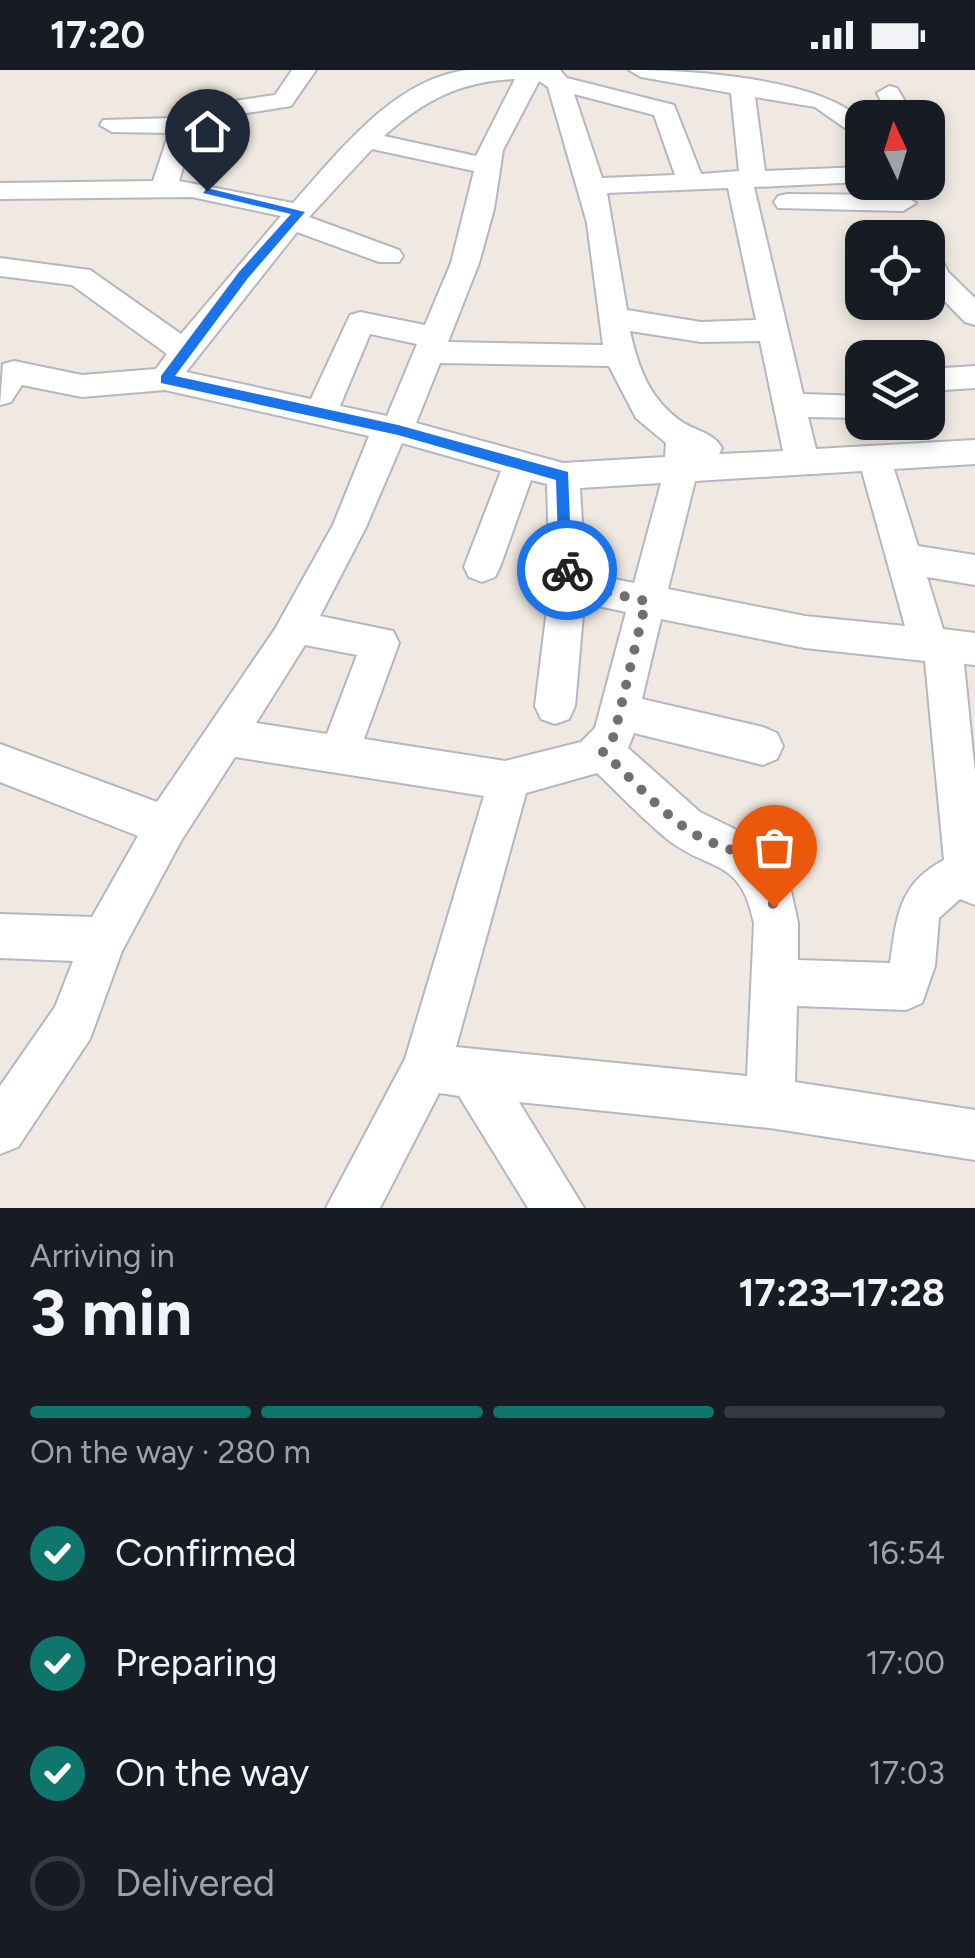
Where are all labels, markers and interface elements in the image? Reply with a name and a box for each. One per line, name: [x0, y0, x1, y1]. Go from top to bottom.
text: 17:20: [50, 12, 145, 58]
pin: [165, 89, 250, 192]
north arrow: [845, 100, 945, 200]
map controls: [845, 100, 945, 440]
icon: home: [180, 104, 235, 159]
button: locate: [845, 220, 945, 320]
button: layers: [845, 340, 945, 440]
courier: [517, 520, 617, 620]
icon: bike: [540, 543, 595, 598]
pin: [732, 805, 817, 908]
icon: bag: [747, 820, 802, 875]
text: Arriving in: [30, 1237, 175, 1275]
text: 17:23–17:28: [739, 1270, 945, 1316]
text: 3 min: [30, 1273, 192, 1351]
text: On the way · 280 m: [30, 1433, 311, 1471]
icon: check: [30, 1526, 85, 1581]
text: Confirmed: [115, 1530, 297, 1576]
text: 16:54: [867, 1534, 945, 1572]
icon: check: [30, 1636, 85, 1691]
text: Preparing: [115, 1640, 277, 1686]
text: 17:00: [865, 1644, 945, 1682]
icon: check: [30, 1746, 85, 1801]
text: On the way: [115, 1750, 309, 1796]
text: 17:03: [869, 1754, 945, 1792]
text: Delivered: [115, 1860, 275, 1906]

